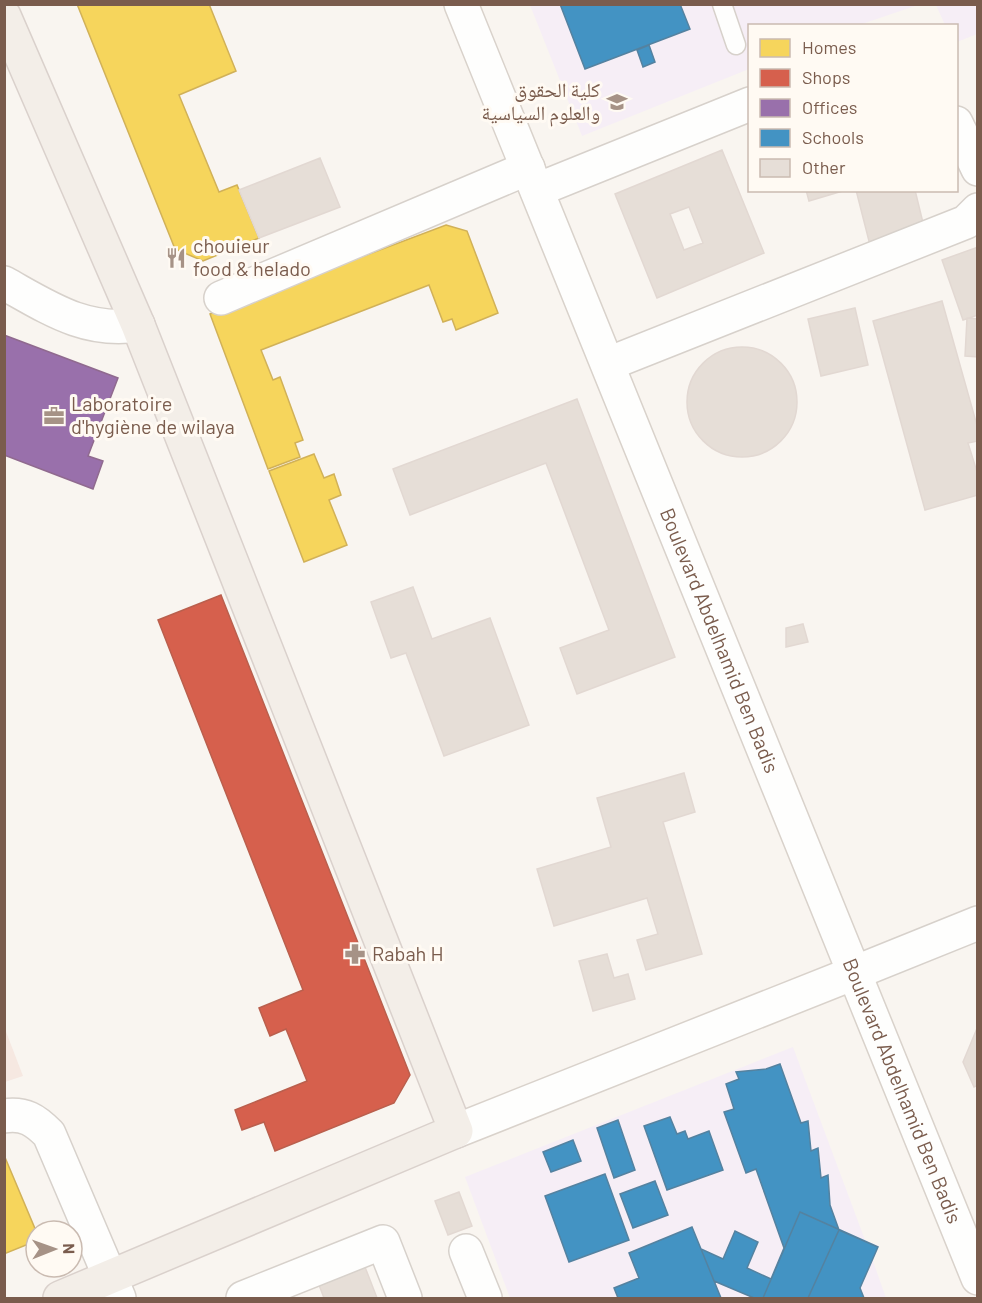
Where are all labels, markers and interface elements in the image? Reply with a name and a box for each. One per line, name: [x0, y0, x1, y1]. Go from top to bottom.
legend: [748, 24, 958, 192]
text: Homes: [802, 36, 856, 58]
text: Shops: [802, 66, 851, 88]
place label: كلية الحقوق والعلوم السياسية: [481, 77, 600, 127]
school or university icon: كلية الحقوق والعلوم السياسية: [605, 90, 629, 114]
text: Offices: [802, 96, 858, 118]
text: Schools: [802, 126, 864, 148]
text: Other: [802, 156, 846, 178]
place label: chouieur food & helado: [193, 233, 311, 280]
restaurant icon: chouieur food & helado: [164, 246, 188, 270]
place label: Laboratoire d'hygiène de wilaya: [71, 391, 235, 438]
office icon: Laboratoire d'hygiène de wilaya: [42, 404, 66, 428]
street label: Boulevard Abdelhamid Ben Badis: [656, 504, 785, 776]
place label: Rabah H: [372, 941, 443, 965]
pharmacy icon: Rabah H: [343, 942, 367, 966]
street label: Boulevard Abdelhamid Ben Badis: [839, 955, 967, 1227]
north arrow: [24, 1219, 84, 1279]
text: N: [60, 1243, 79, 1254]

